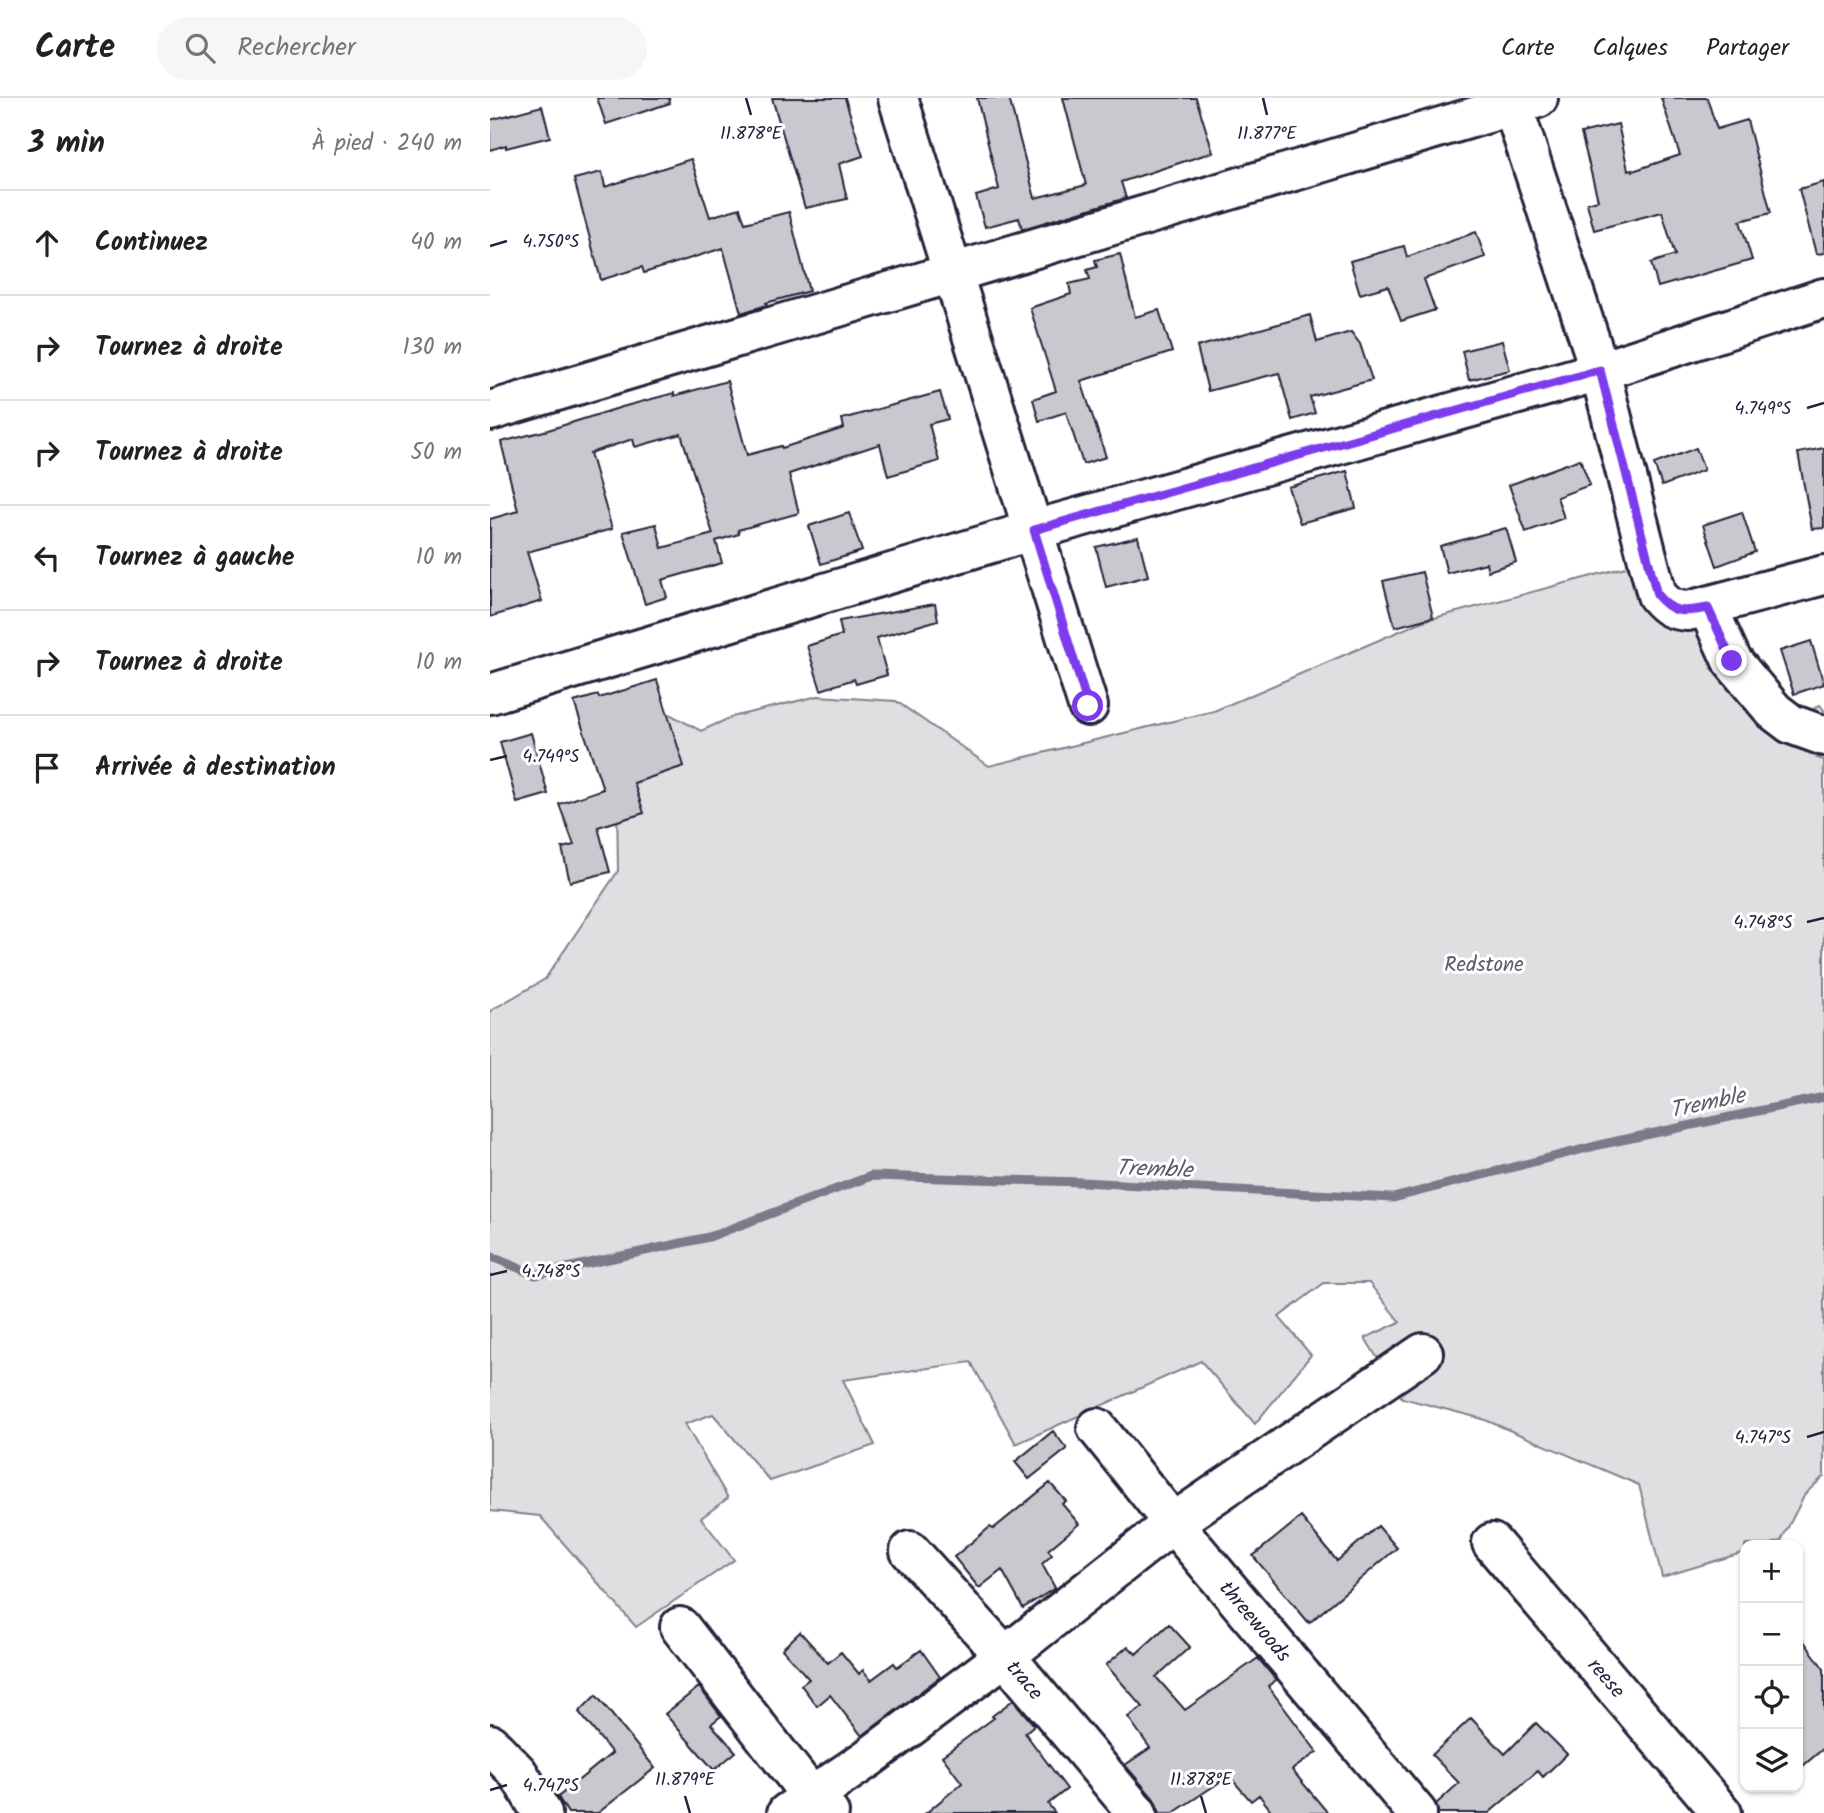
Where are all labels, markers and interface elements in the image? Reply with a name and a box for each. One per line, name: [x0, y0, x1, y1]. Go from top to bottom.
search box: [157, 17, 647, 80]
text: Carte: [35, 22, 115, 75]
text: Rechercher: [237, 27, 356, 69]
icon: search: [181, 29, 219, 67]
text: Carte: [1501, 29, 1555, 68]
text: Calques: [1593, 29, 1668, 68]
text: Partager: [1706, 29, 1789, 68]
text: 3 min: [28, 120, 105, 168]
text: 11.878°E: [720, 120, 783, 149]
text: 11.877°E: [1237, 120, 1297, 149]
text: À pied · 240 m: [312, 126, 462, 162]
text: Continuez: [95, 222, 208, 264]
icon: ahead: [28, 224, 66, 262]
text: 40 m: [410, 225, 462, 261]
text: 4.750°S: [523, 228, 580, 257]
text: Tournez à droite: [95, 327, 283, 369]
icon: right: [28, 329, 66, 367]
text: 130 m: [403, 330, 462, 366]
text: 4.749°S: [1735, 395, 1792, 424]
text: Tournez à droite: [95, 432, 283, 474]
icon: right: [28, 434, 66, 472]
text: 50 m: [411, 435, 462, 471]
text: Tournez à gauche: [95, 537, 295, 579]
icon: left: [28, 539, 66, 577]
text: 10 m: [416, 540, 462, 576]
text: Tournez à droite: [95, 642, 283, 684]
icon: right: [28, 644, 66, 682]
text: 10 m: [416, 645, 462, 681]
route end: [1716, 645, 1747, 676]
route start: [1072, 690, 1103, 721]
text: 4.749°S: [523, 743, 580, 772]
text: Arrivée à destination: [95, 747, 336, 789]
icon: arrive: [28, 749, 66, 787]
text: 4.748°S: [1734, 909, 1793, 938]
park label: Redstone: [1444, 949, 1524, 982]
water label: Tremble: [1666, 1078, 1751, 1130]
water label: Tremble: [1115, 1151, 1195, 1189]
text: 4.748°S: [522, 1258, 581, 1287]
text: 4.747°S: [1735, 1424, 1792, 1453]
map controls: [1740, 1540, 1803, 1792]
button: +: [1740, 1540, 1803, 1603]
street label: threewoods: [1210, 1574, 1299, 1670]
button: −: [1740, 1603, 1803, 1666]
street label: reese: [1579, 1651, 1633, 1707]
street label: trace: [997, 1654, 1051, 1709]
button: locate: [1740, 1666, 1803, 1729]
button: layers: [1740, 1729, 1803, 1792]
text: 11.879°E: [655, 1766, 716, 1795]
text: 11.878°E: [1170, 1766, 1233, 1795]
text: 4.747°S: [523, 1772, 580, 1801]

